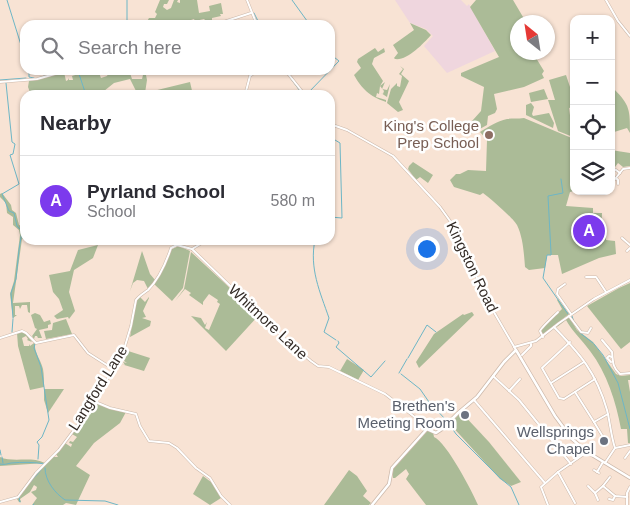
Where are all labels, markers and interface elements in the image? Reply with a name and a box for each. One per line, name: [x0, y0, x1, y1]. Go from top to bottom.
north arrow: [510, 15, 555, 60]
map controls: [570, 15, 615, 195]
button: +: [570, 15, 615, 60]
search box: [20, 20, 335, 75]
icon: search: [38, 34, 66, 62]
text: Search here: [78, 37, 182, 58]
button: −: [570, 60, 615, 105]
button: locate: [570, 105, 615, 150]
text: Nearby: [40, 111, 111, 134]
place label: King's College Prep School: [384, 117, 479, 151]
marker: King's College Prep School: [483, 129, 495, 141]
button: layers: [570, 150, 615, 195]
text: Pyrland School: [87, 181, 225, 202]
text: A: [50, 192, 62, 209]
text: 580 m: [271, 192, 315, 209]
text: School: [87, 203, 136, 220]
pin: A: [573, 212, 605, 250]
street label: Kingston Road: [443, 219, 502, 315]
your location: [414, 236, 440, 262]
street label: Whitmore Lane: [225, 281, 311, 363]
street label: Langford Lane: [65, 342, 130, 433]
place label: Brethen's Meeting Room: [357, 397, 455, 431]
marker: Brethen's Meeting Room: [459, 409, 471, 421]
place label: Wellsprings Chapel: [517, 423, 594, 457]
marker: Wellsprings Chapel: [598, 435, 610, 447]

